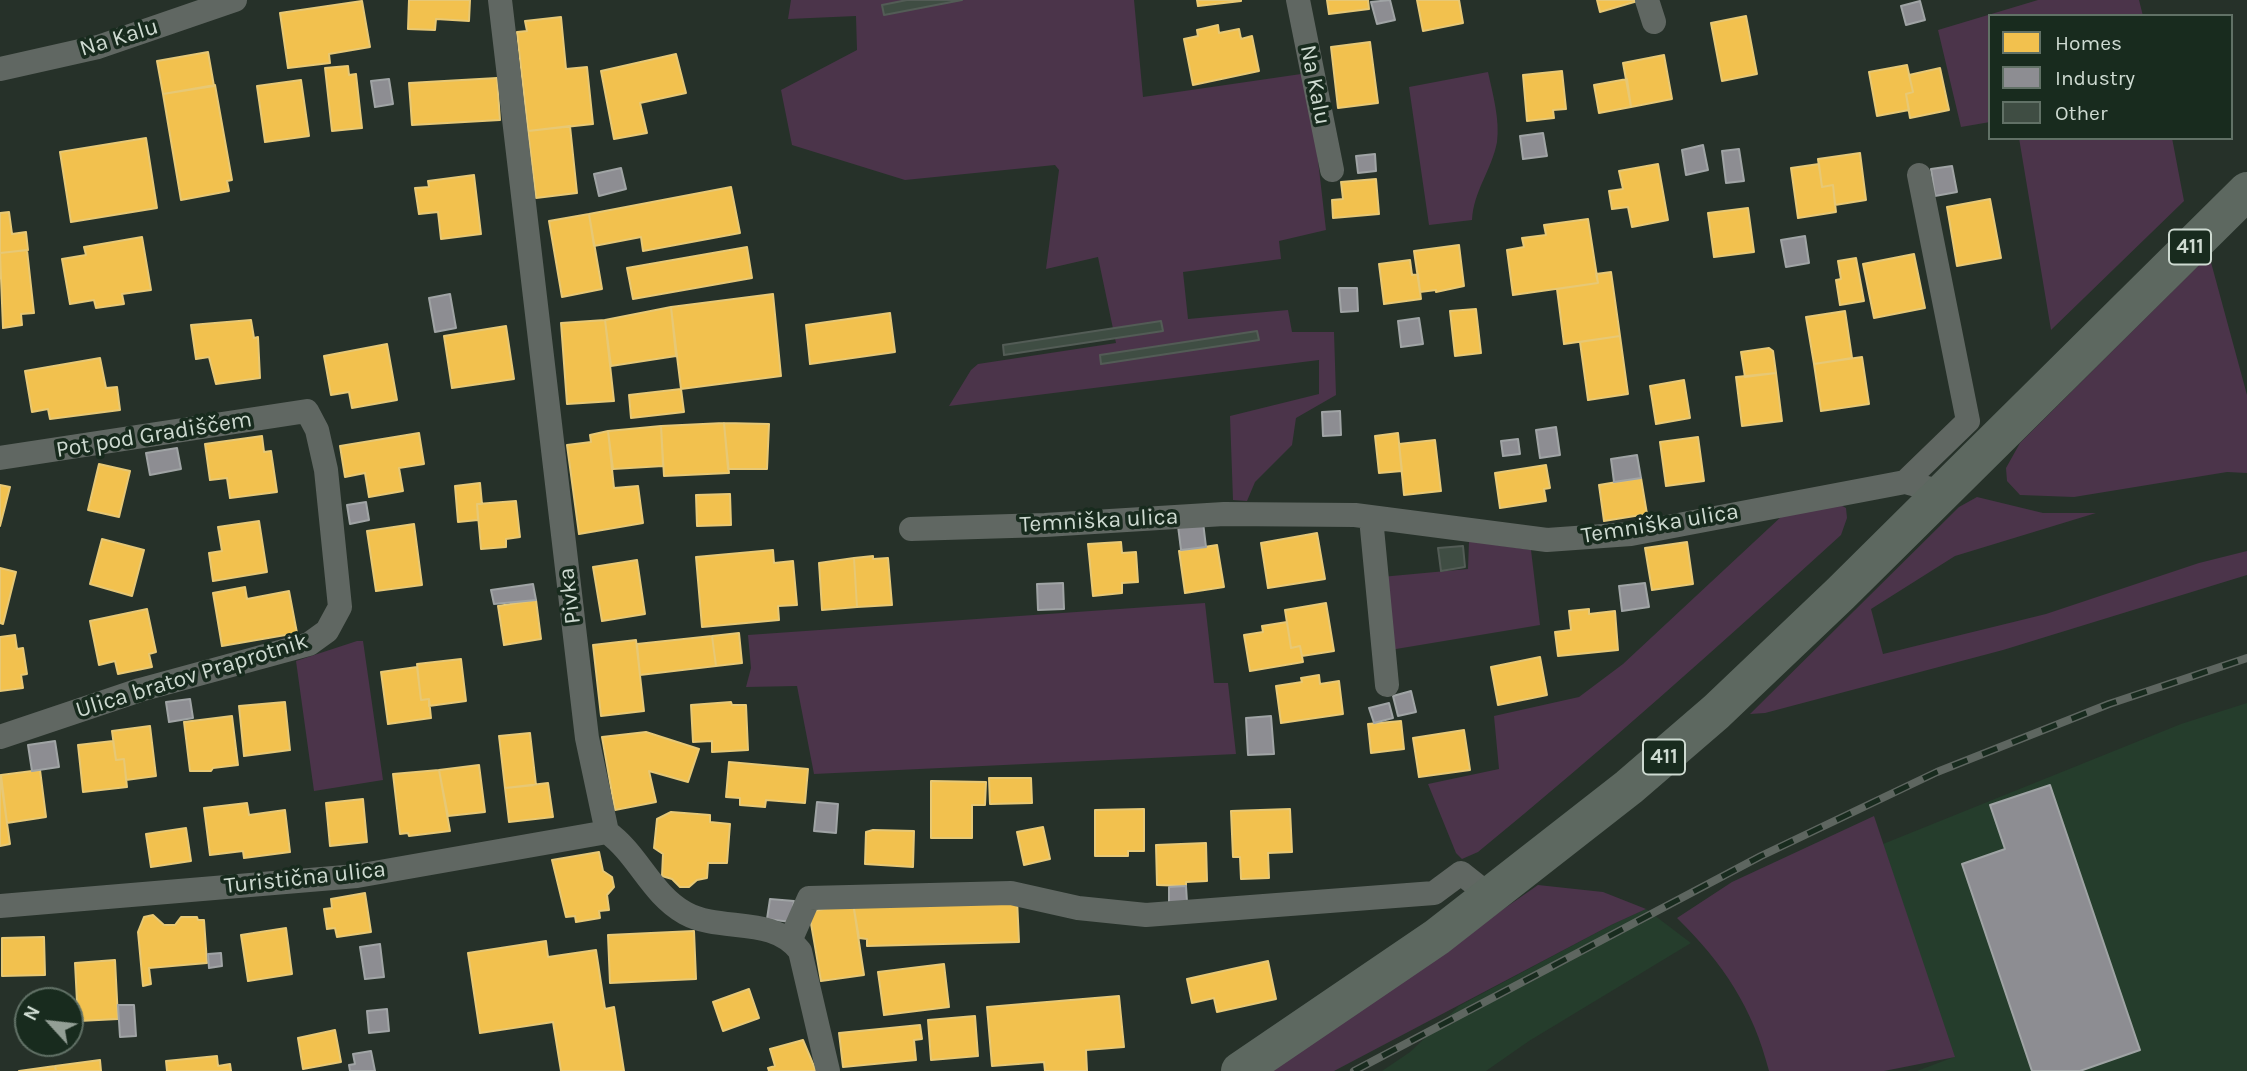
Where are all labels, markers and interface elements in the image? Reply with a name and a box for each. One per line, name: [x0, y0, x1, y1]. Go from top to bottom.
street label: Na Kalu: [76, 13, 162, 63]
legend: [1988, 14, 2233, 140]
text: Homes: [2055, 31, 2122, 55]
street label: Na Kalu: [1294, 43, 1336, 127]
text: Industry: [2055, 66, 2135, 90]
text: Other: [2055, 101, 2108, 125]
road number: 411: [2169, 230, 2211, 264]
street label: Pot pod Gradiščem: [54, 406, 254, 464]
street label: Temniška ulica: [1579, 498, 1741, 550]
street label: Temniška ulica: [1019, 503, 1179, 539]
street label: Pivka: [553, 566, 587, 626]
street label: Ulica bratov Praprotnik: [72, 627, 312, 725]
road number: 411: [1643, 740, 1685, 774]
street label: Turistična ulica: [223, 856, 387, 900]
north arrow: [14, 987, 84, 1057]
text: N: [19, 1002, 45, 1024]

